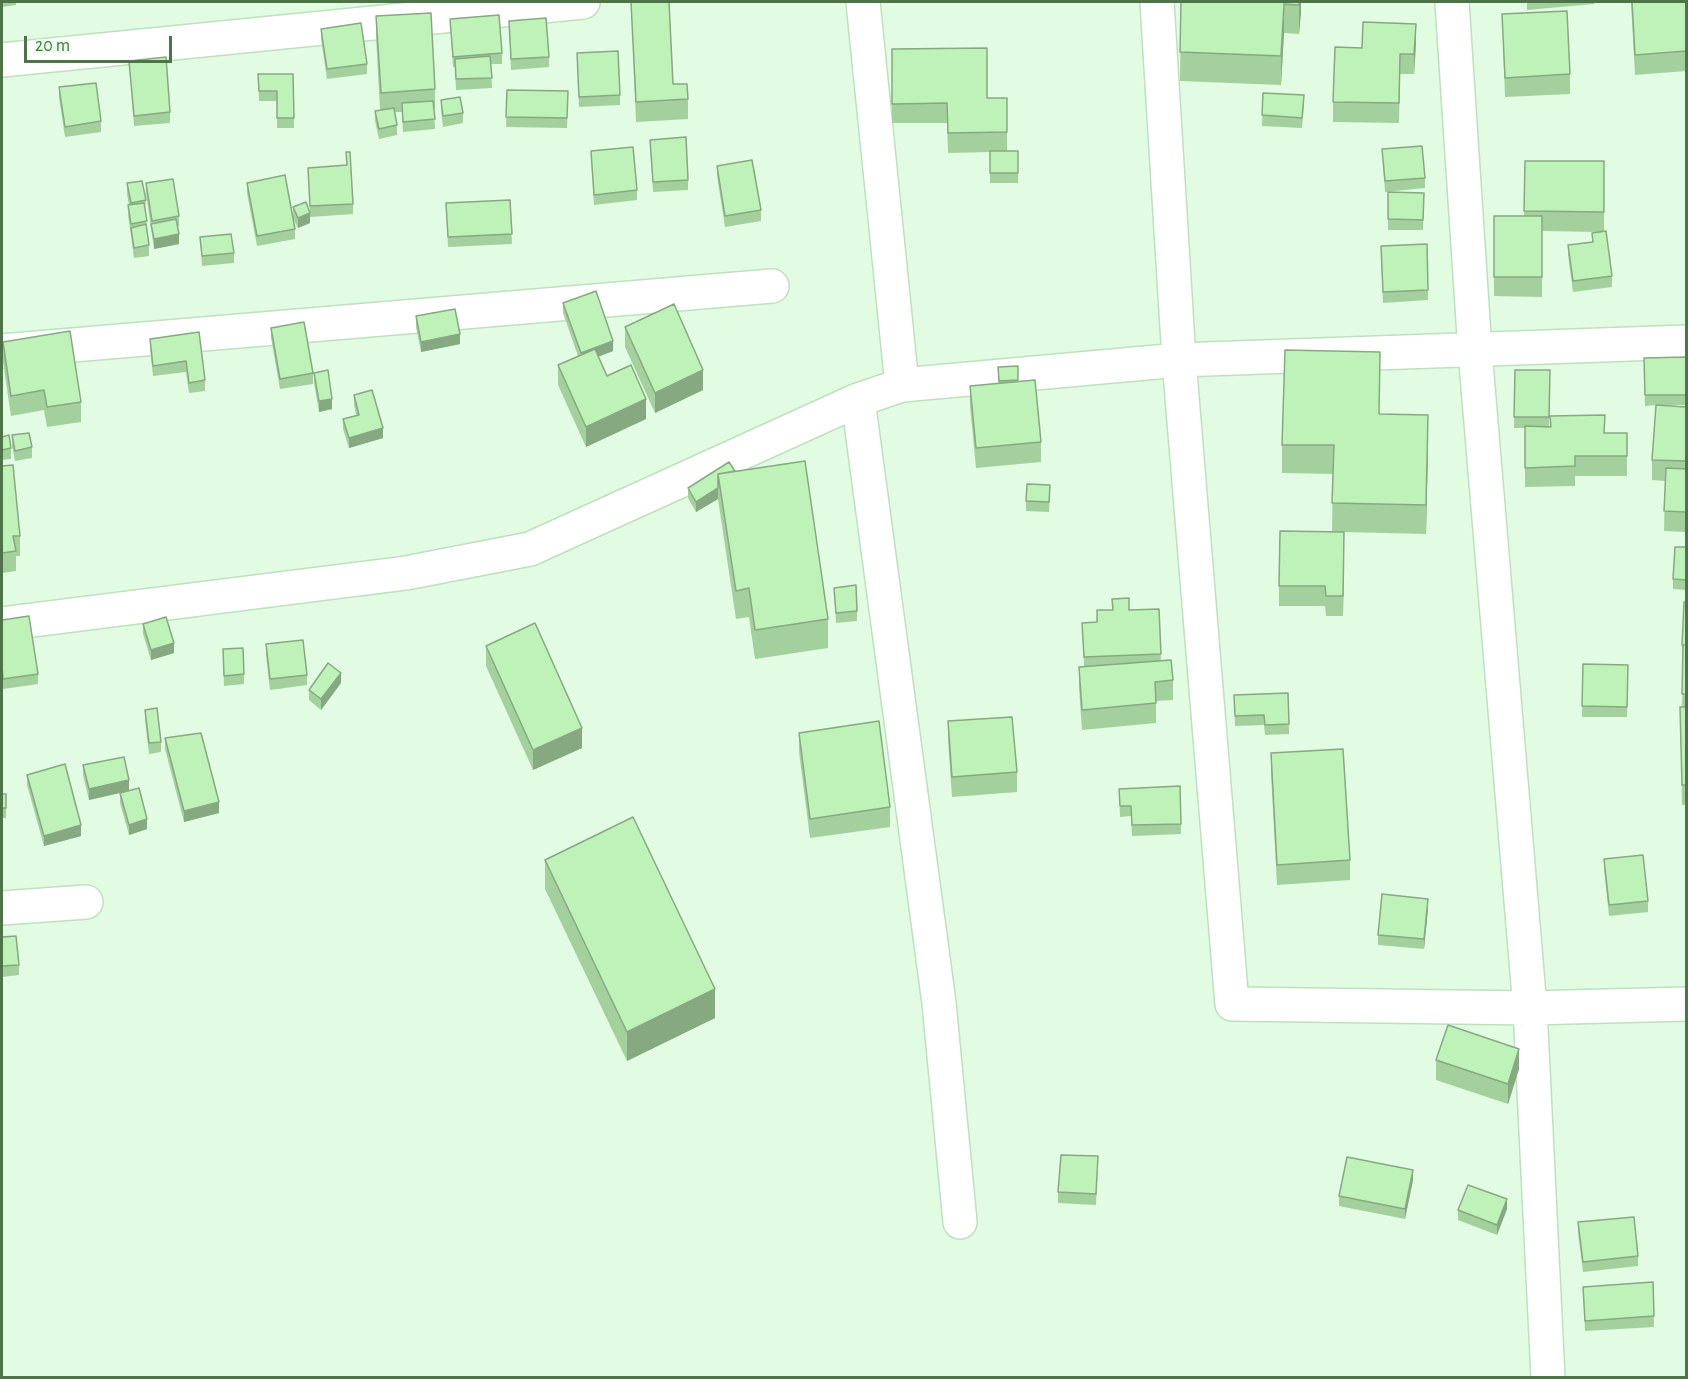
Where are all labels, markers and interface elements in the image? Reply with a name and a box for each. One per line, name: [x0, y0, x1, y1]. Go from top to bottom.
scale bar: [27, 24, 176, 62]
text: 20 m: [35, 37, 70, 55]

